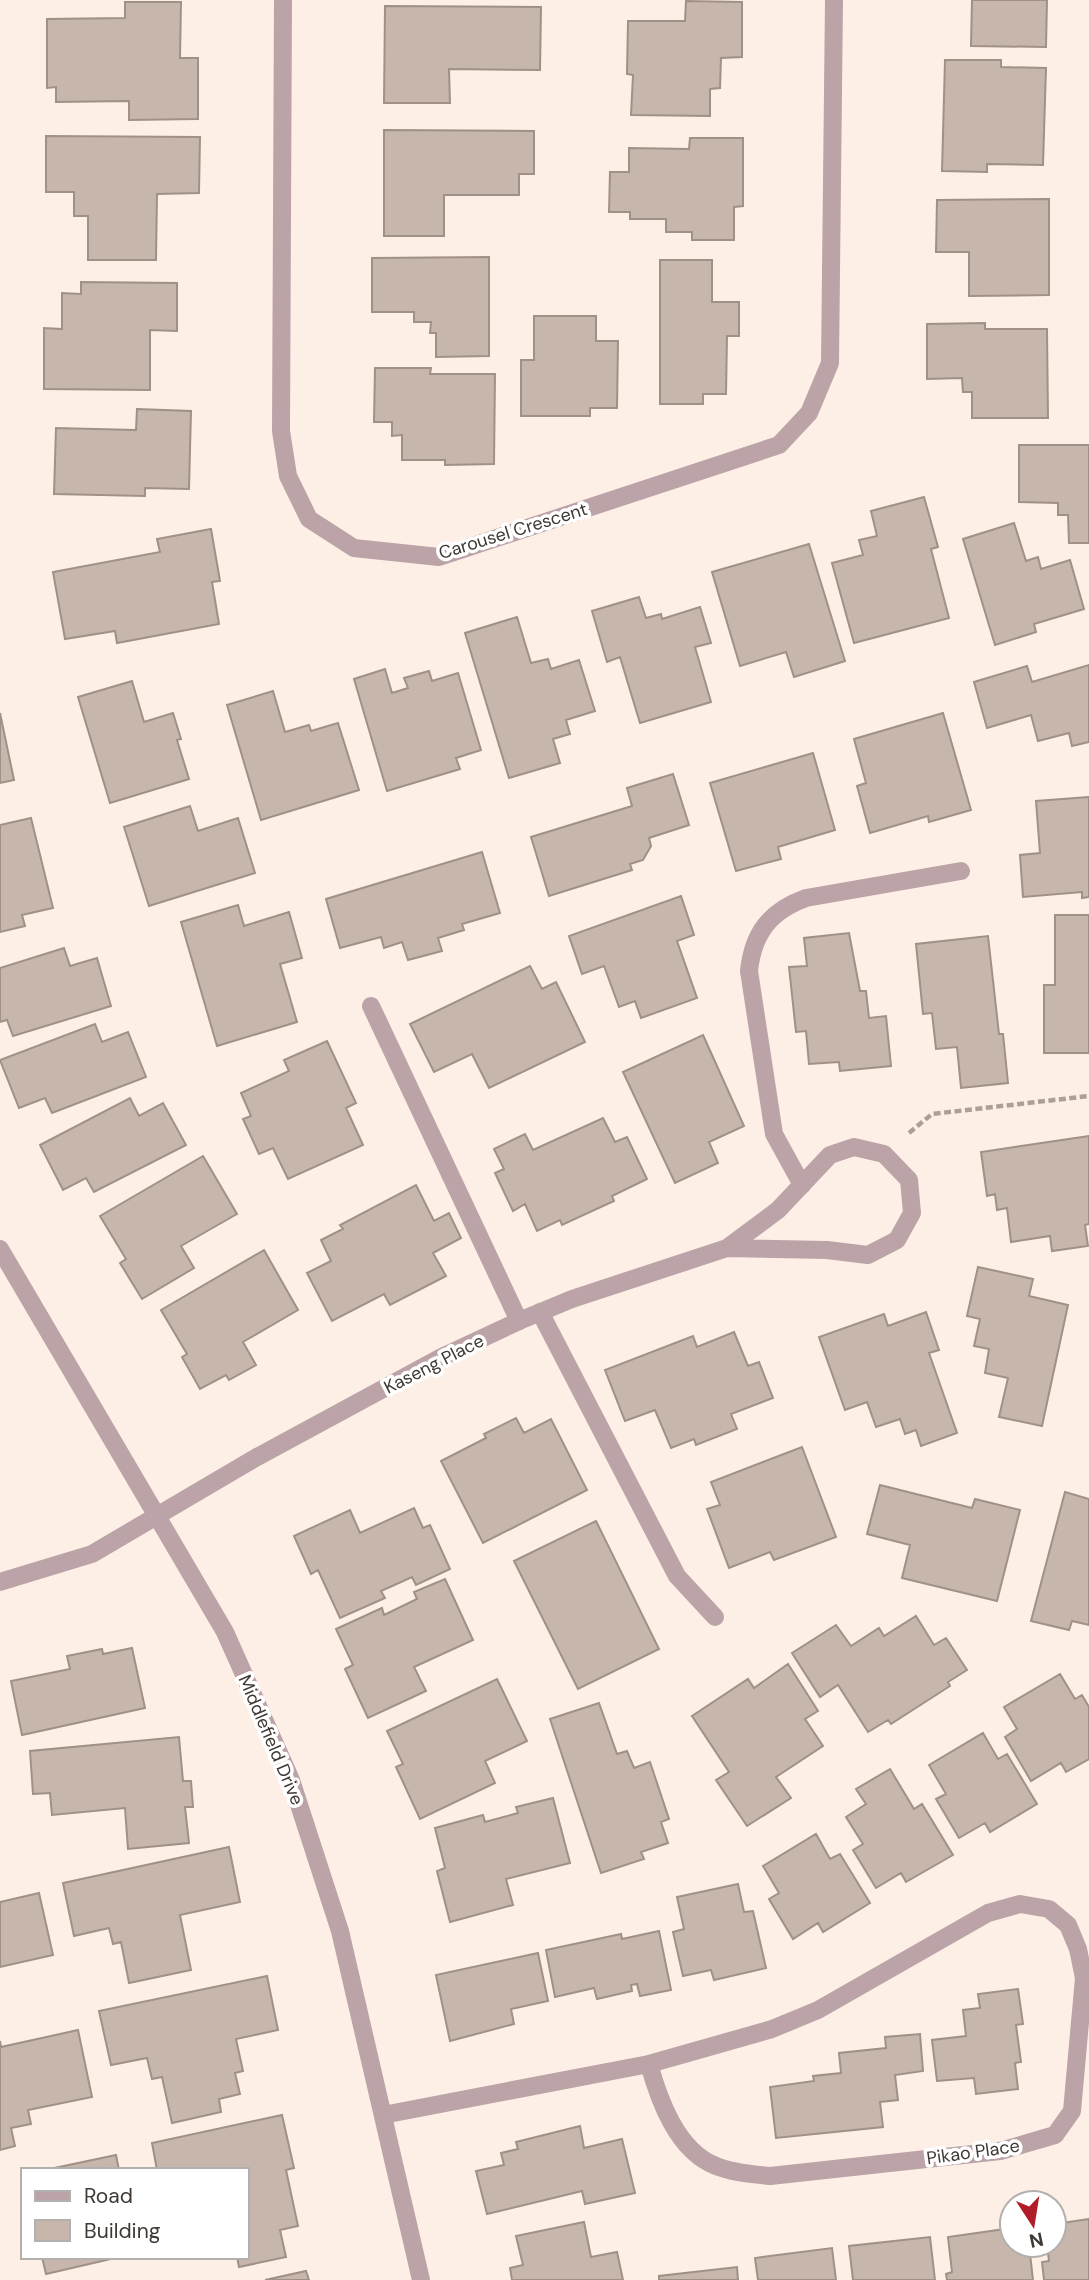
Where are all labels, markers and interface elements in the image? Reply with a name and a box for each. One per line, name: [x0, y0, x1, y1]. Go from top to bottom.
street label: Carousel Crescent: [436, 497, 590, 565]
street label: Kaseng Place: [380, 1329, 488, 1399]
street label: Middlefield Drive: [233, 1671, 309, 1809]
street label: Pikao Place: [925, 2134, 1021, 2170]
legend: [21, 2168, 248, 2259]
text: Road: [84, 2182, 133, 2210]
north arrow: [998, 2189, 1068, 2259]
text: Building: [84, 2217, 161, 2245]
text: N: [1027, 2226, 1046, 2254]

